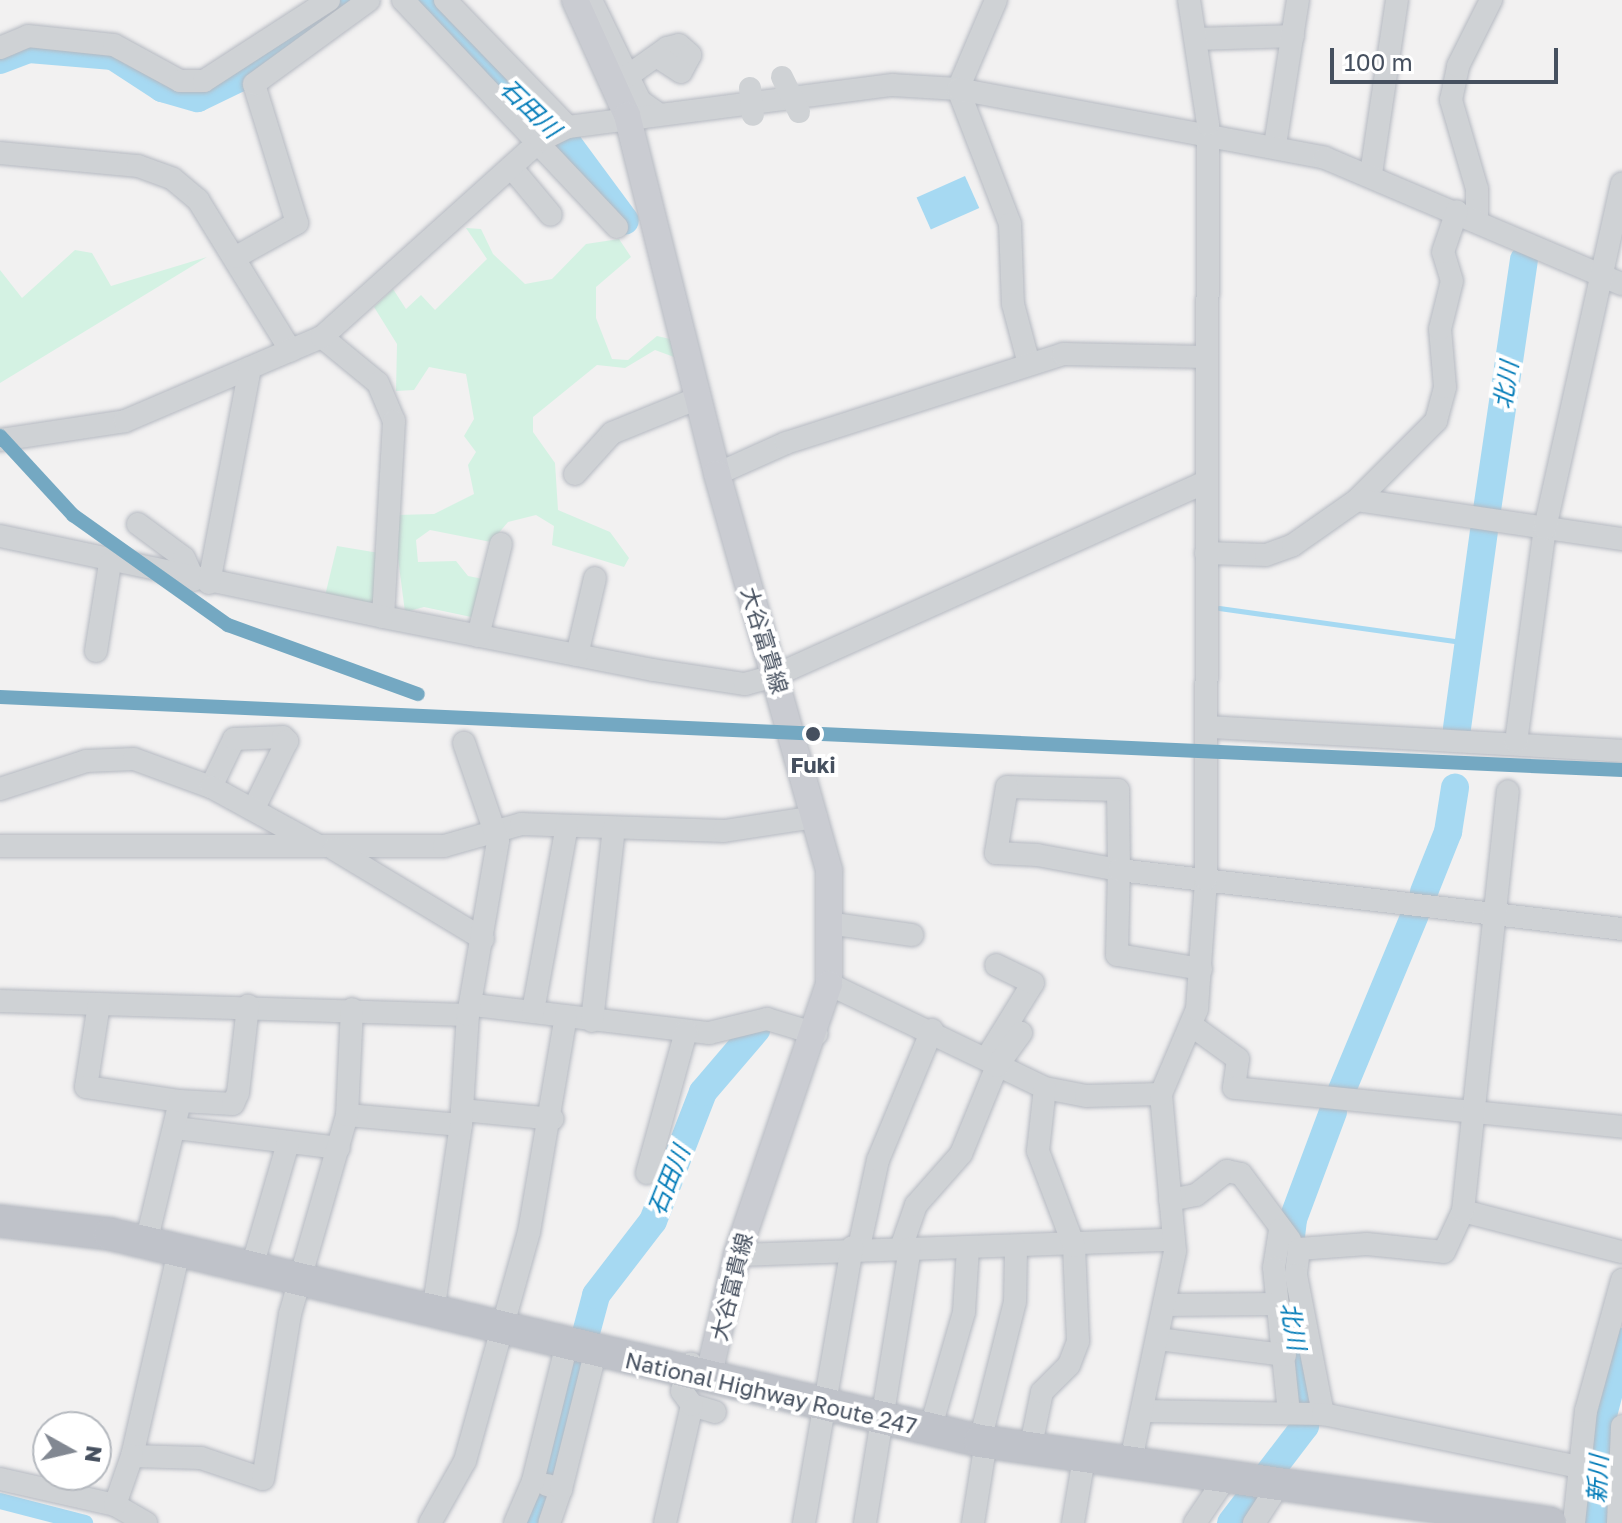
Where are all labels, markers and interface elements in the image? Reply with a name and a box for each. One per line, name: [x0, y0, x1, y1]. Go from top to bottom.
scale bar: [1334, 32, 1562, 82]
text: 100 m: [1344, 47, 1413, 76]
water label: 石田川: [495, 73, 567, 143]
water label: 北川: [1487, 359, 1523, 411]
street label: 大谷富貴線: [736, 584, 794, 696]
marker: Fuki: [799, 720, 827, 748]
place label: Fuki: [791, 752, 835, 778]
water label: 石田川: [641, 1141, 695, 1219]
street label: 大谷富貴線: [705, 1230, 757, 1344]
water label: 北川: [1276, 1300, 1312, 1352]
street label: National Highway Route 247: [623, 1347, 919, 1439]
north arrow: [32, 1411, 112, 1491]
text: N: [80, 1444, 109, 1464]
water label: 新川: [1581, 1454, 1613, 1504]

